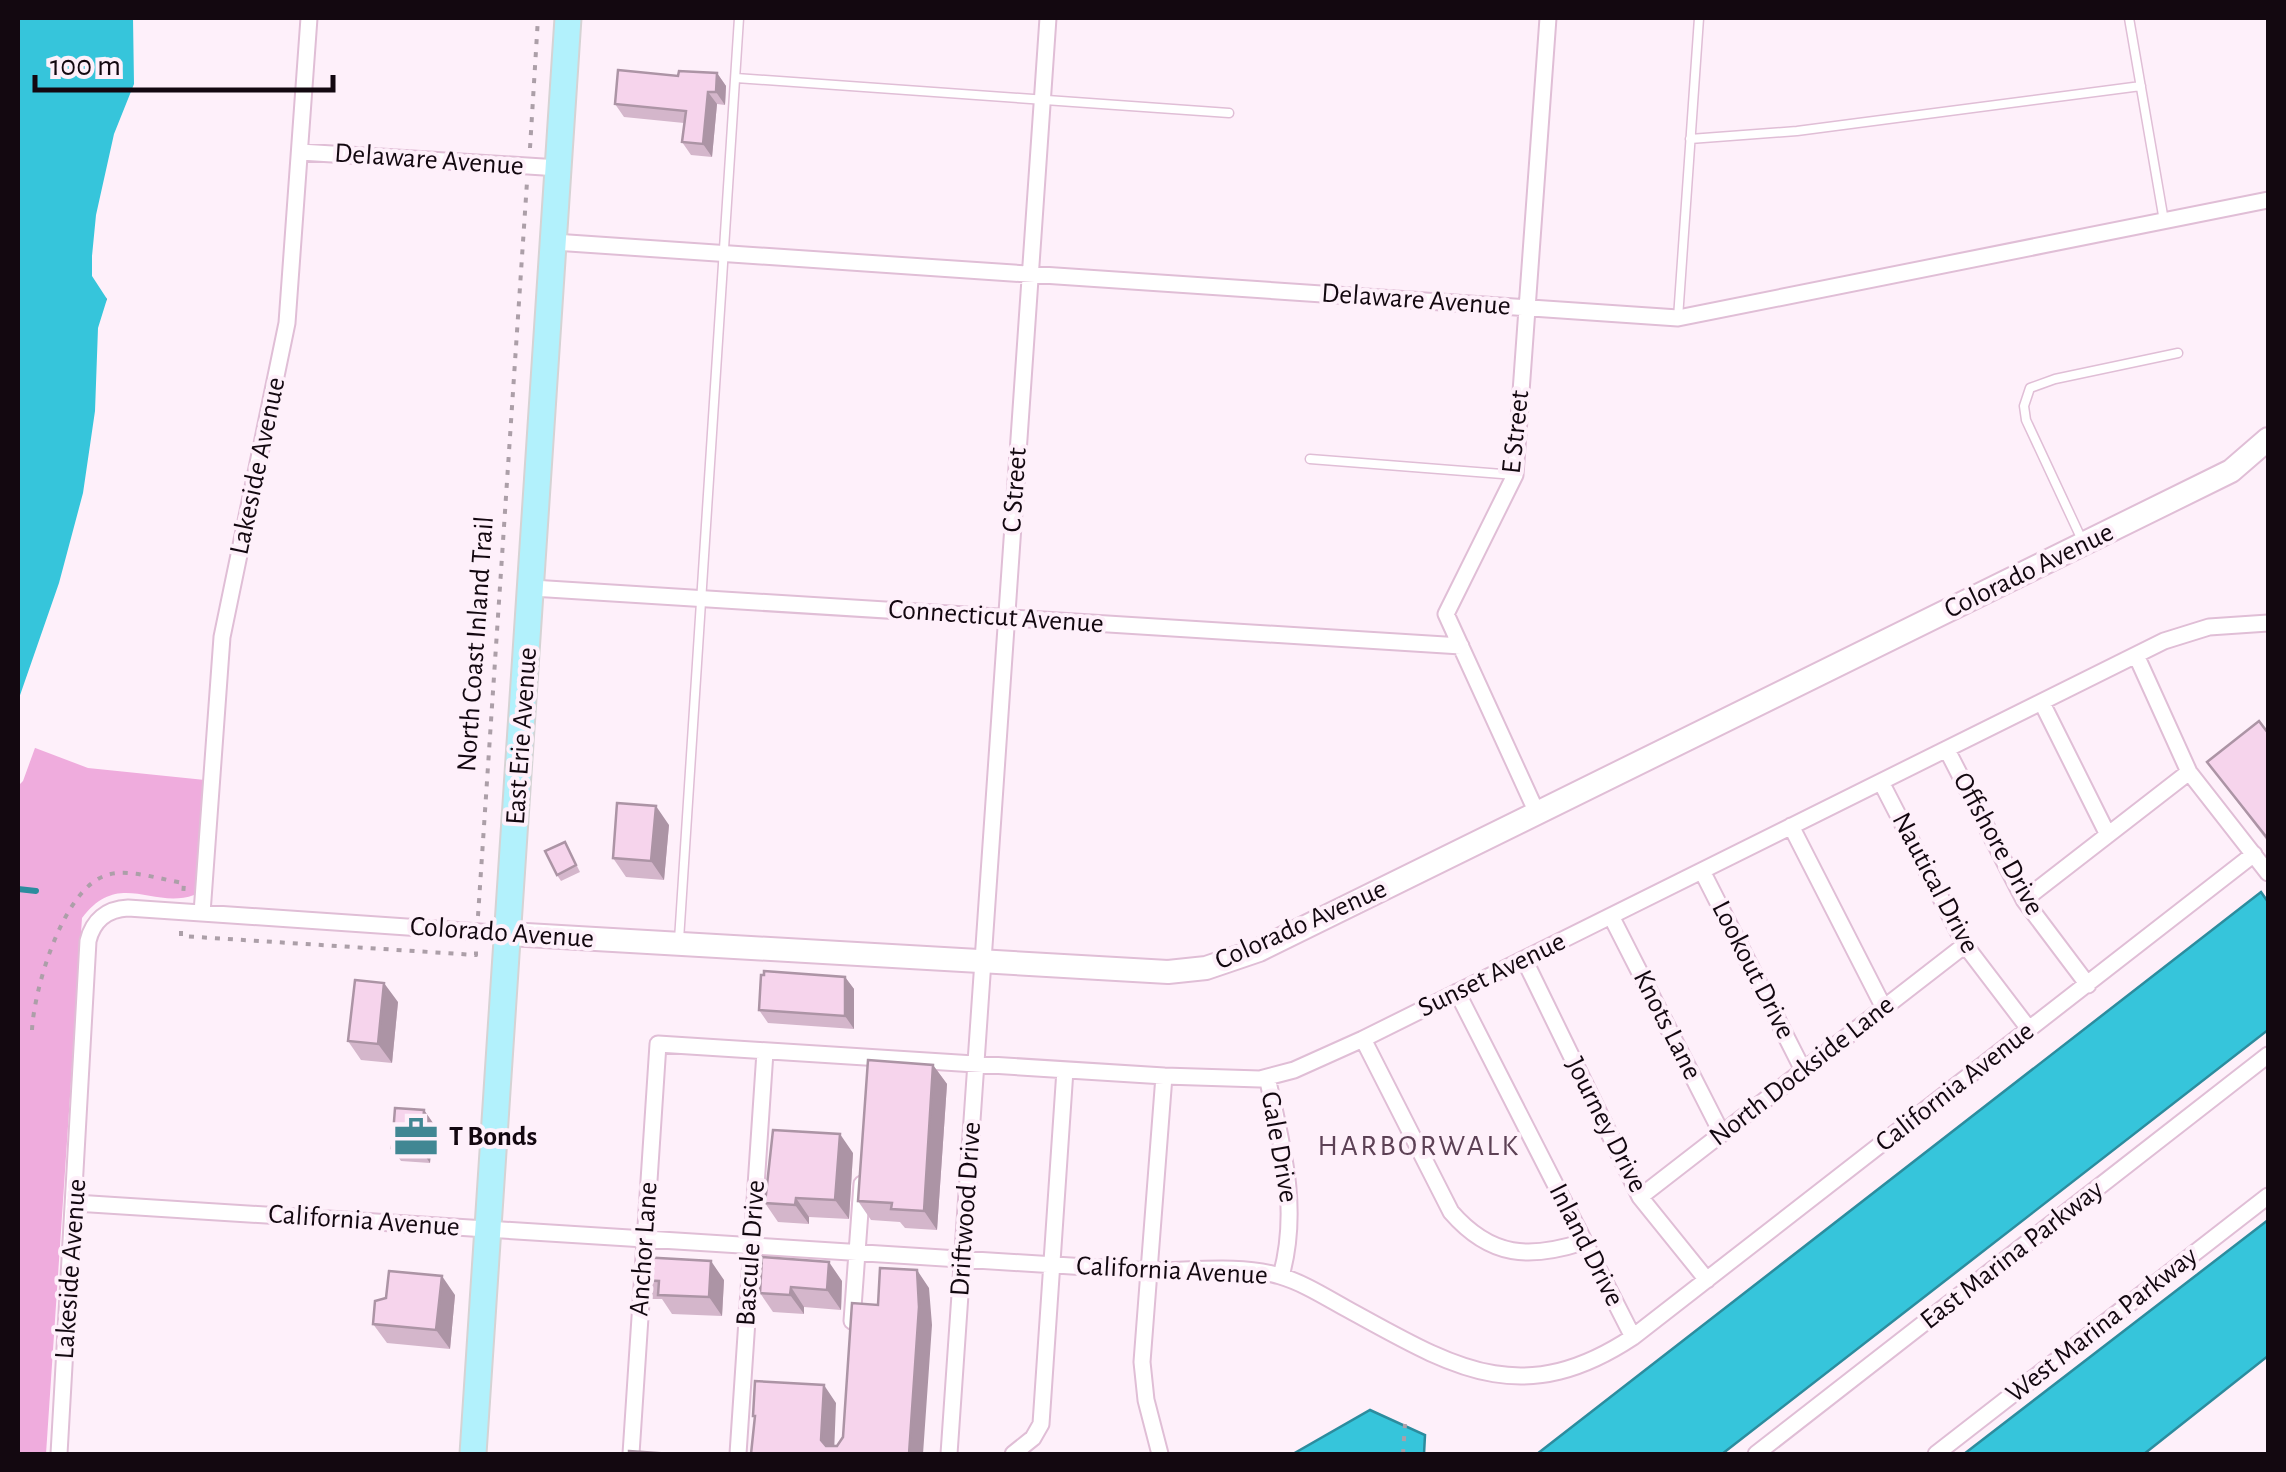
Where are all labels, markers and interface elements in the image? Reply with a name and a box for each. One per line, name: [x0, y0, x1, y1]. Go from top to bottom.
scale bar: [35, 30, 332, 92]
text: 100 m: [50, 51, 121, 81]
street label: Delaware Avenue: [333, 139, 525, 181]
street label: Delaware Avenue: [1320, 279, 1512, 321]
street label: Lakeside Avenue: [226, 375, 290, 557]
street label: E Street: [1498, 389, 1534, 475]
street label: C Street: [998, 447, 1032, 533]
street label: North Coast Inland Trail: [453, 515, 499, 773]
street label: Colorado Avenue: [1940, 518, 2118, 624]
street label: Connecticut Avenue: [887, 596, 1105, 638]
street label: East Erie Avenue: [502, 646, 542, 826]
street label: Offshore Drive: [1947, 768, 2049, 920]
street label: Nautical Drive: [1886, 808, 1984, 958]
street label: Colorado Avenue: [1211, 875, 1391, 975]
street label: Lookout Drive: [1706, 896, 1800, 1044]
street label: Colorado Avenue: [409, 913, 595, 953]
street label: Sunset Avenue: [1414, 927, 1570, 1023]
street label: Knots Lane: [1628, 966, 1706, 1084]
street label: North Dockside Lane: [1705, 991, 1899, 1151]
street label: California Avenue: [1871, 1017, 2039, 1157]
street label: Journey Drive: [1560, 1053, 1652, 1197]
street label: Gale Drive: [1255, 1089, 1303, 1205]
office icon: T Bonds: [392, 1113, 440, 1161]
street label: Driftwood Drive: [946, 1121, 986, 1297]
place label: T Bonds: [449, 1123, 537, 1151]
district label: HARBORWALK: [1318, 1131, 1521, 1161]
street label: East Marina Parkway: [1915, 1175, 2109, 1335]
street label: Lakeside Avenue: [51, 1178, 91, 1360]
street label: Bascule Drive: [732, 1179, 770, 1327]
street label: Inland Drive: [1543, 1179, 1629, 1311]
street label: Anchor Lane: [625, 1181, 663, 1317]
street label: California Avenue: [267, 1200, 461, 1242]
street label: West Marina Parkway: [2001, 1242, 2203, 1408]
street label: California Avenue: [1075, 1252, 1269, 1290]

